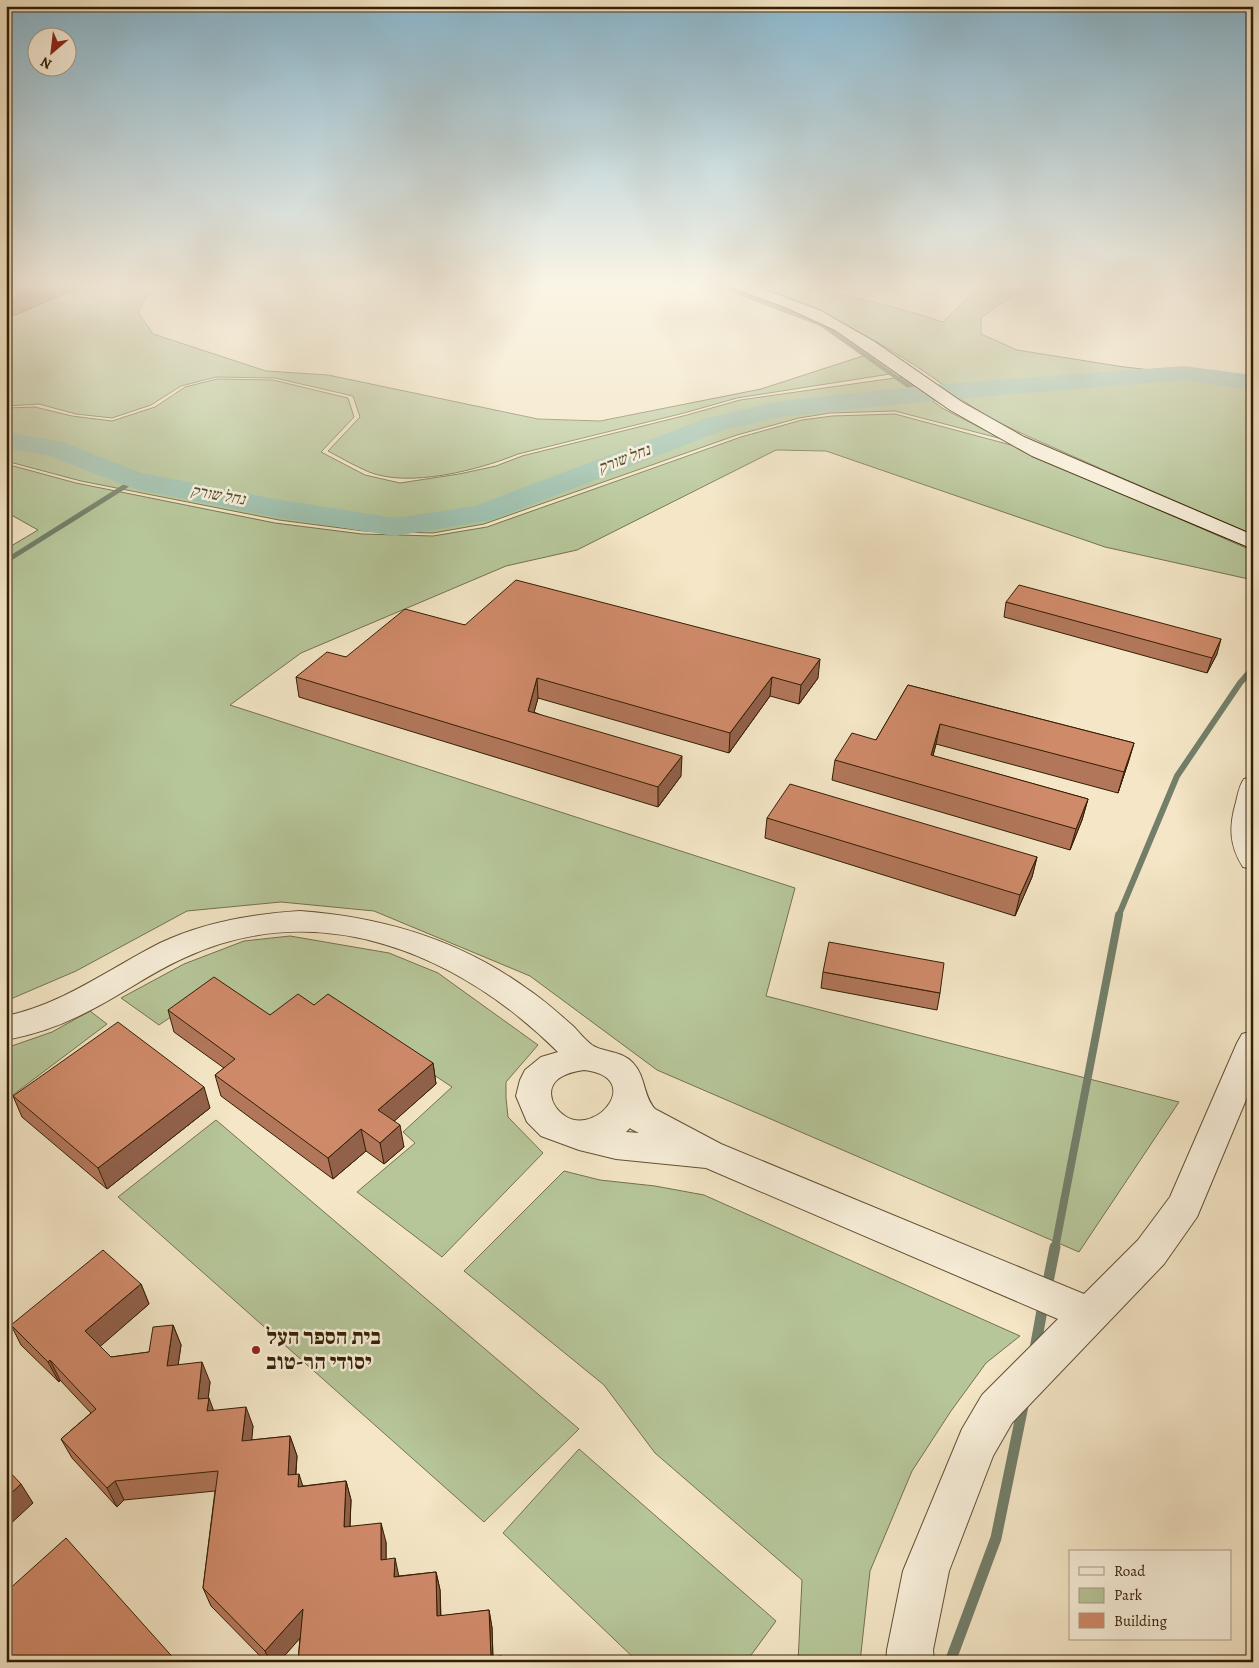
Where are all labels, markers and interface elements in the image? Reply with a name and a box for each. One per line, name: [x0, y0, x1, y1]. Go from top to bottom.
north arrow: [28, 28, 78, 78]
text: N: [37, 52, 55, 74]
water label: נחל שורק: [595, 438, 655, 479]
water label: נחל שורק: [189, 479, 248, 511]
place label: בית הספר העל יסודי הר-טוב: [266, 1322, 381, 1377]
marker: בית הספר העל יסודי הר-טוב: [250, 1344, 262, 1356]
legend: [1069, 1550, 1232, 1640]
text: Road: [1114, 1561, 1146, 1581]
text: Park: [1114, 1585, 1143, 1605]
text: Building: [1114, 1611, 1167, 1631]

